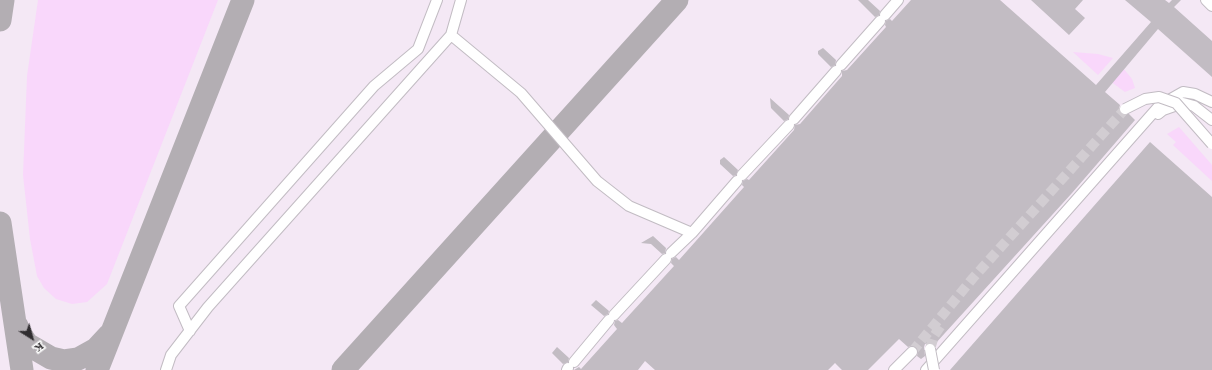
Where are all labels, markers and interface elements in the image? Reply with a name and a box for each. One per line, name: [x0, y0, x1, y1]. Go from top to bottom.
north arrow: [12, 318, 52, 358]
text: K: [32, 340, 46, 355]

